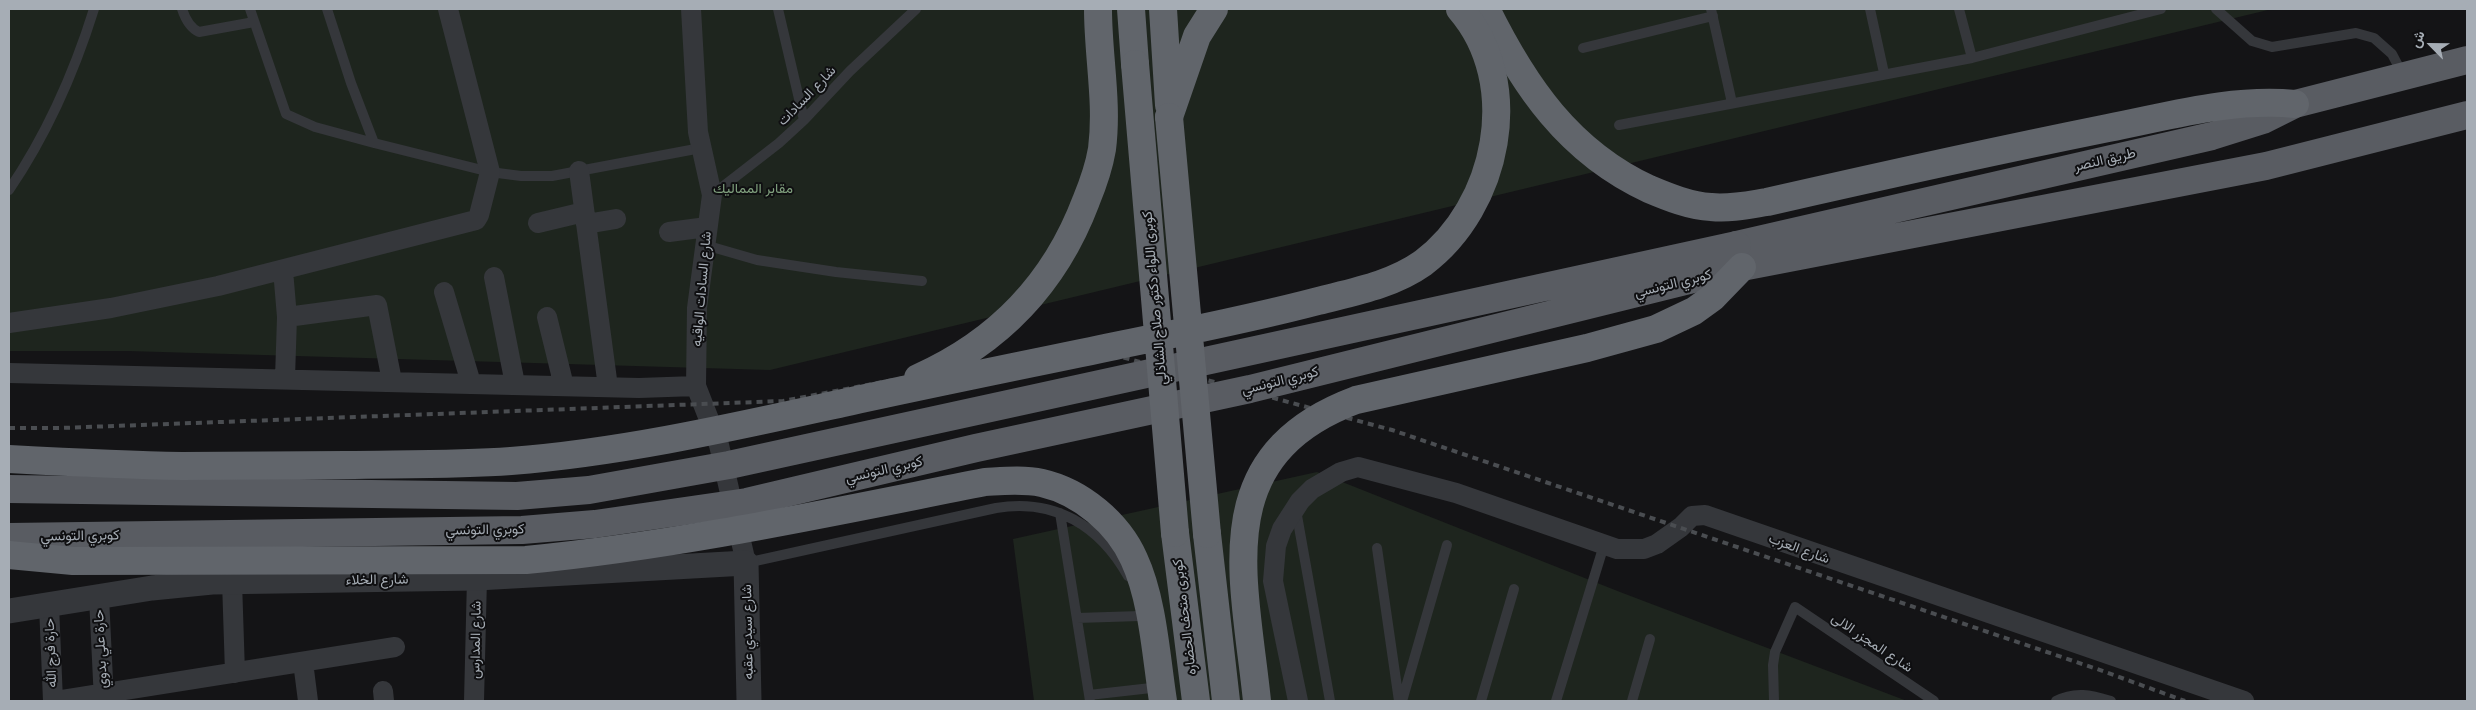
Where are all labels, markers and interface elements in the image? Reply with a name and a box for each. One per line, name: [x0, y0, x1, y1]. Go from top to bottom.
north arrow: [2406, 20, 2456, 70]
text: ش: [2405, 27, 2429, 50]
street label: شارع السادات: [774, 63, 840, 129]
street label: طريق النصر: [2073, 145, 2137, 175]
park label: مقابر المماليك: [713, 181, 793, 197]
street label: كوبرى اللواء دكتور صلاح الشاذلي: [1139, 211, 1171, 385]
street label: شارع السادات الواقيه: [689, 231, 715, 347]
street label: كوبري التونسي: [1633, 266, 1713, 302]
street label: كوبري التونسي: [1240, 363, 1320, 399]
street label: كوبري التونسي: [844, 453, 924, 487]
street label: كوبري التونسي: [445, 521, 525, 539]
street label: كوبري التونسي: [40, 527, 120, 545]
street label: شارع العزب: [1766, 530, 1832, 568]
street label: كوبرى متحف الحضاره: [1170, 558, 1200, 676]
street label: شارع الخلاء: [345, 571, 409, 589]
street label: شارع سيدي عقبه: [739, 584, 757, 680]
street label: شارع المدارس: [467, 601, 485, 679]
street label: حارة علي بدوي: [91, 609, 111, 689]
street label: شارع المجزر الالى: [1828, 610, 1916, 676]
street label: حارة فرج الله: [41, 618, 61, 688]

